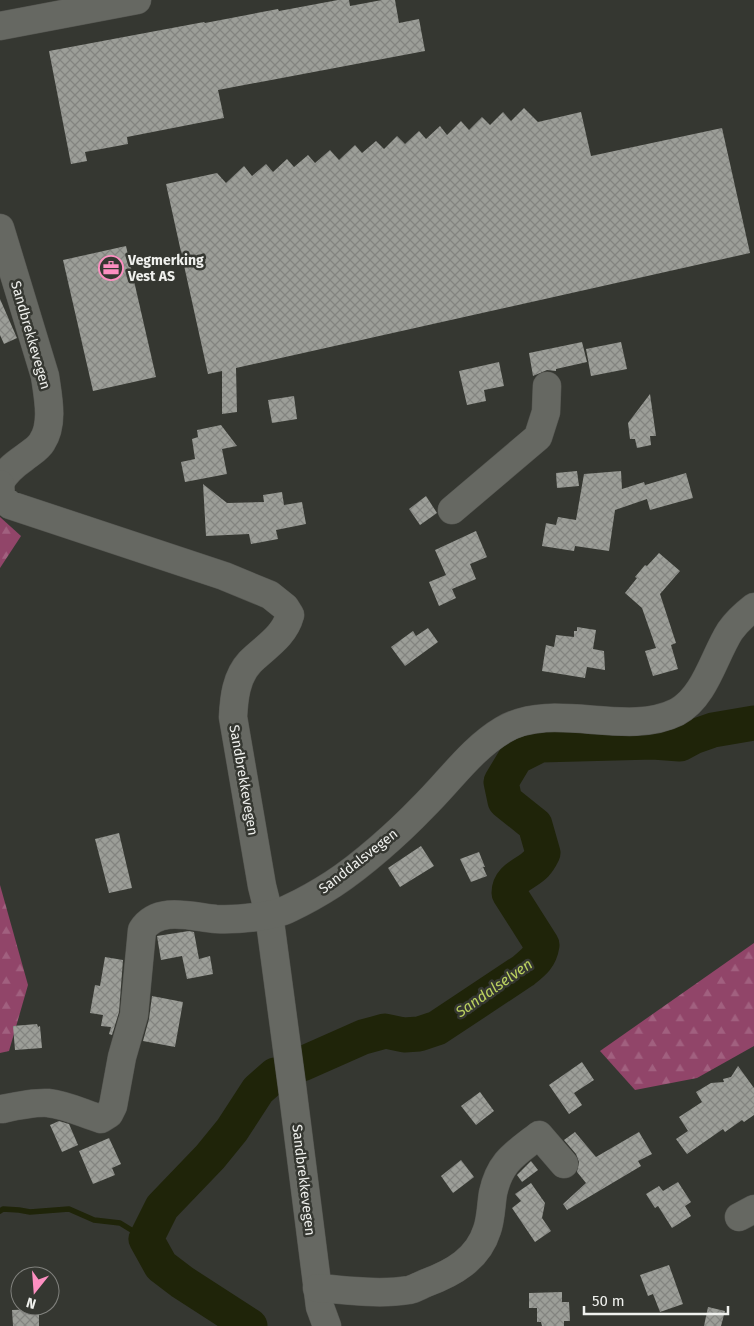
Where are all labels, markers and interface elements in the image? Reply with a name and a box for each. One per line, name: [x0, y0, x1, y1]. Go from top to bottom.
place label: Vegmerking Vest AS: [127, 252, 204, 285]
office icon: Vegmerking Vest AS: [98, 255, 124, 281]
street label: Sandbrekkevegen: [7, 279, 54, 391]
street label: Sandbrekkevegen: [225, 724, 262, 837]
street label: Sanddalsvegen: [315, 825, 401, 897]
water label: Sandalselven: [451, 955, 536, 1022]
street label: Sandbrekkevegen: [288, 1123, 319, 1237]
north arrow: [10, 1266, 60, 1316]
scale bar: [584, 1284, 728, 1316]
text: 50 m: [592, 1292, 625, 1310]
text: N: [24, 1293, 38, 1312]

